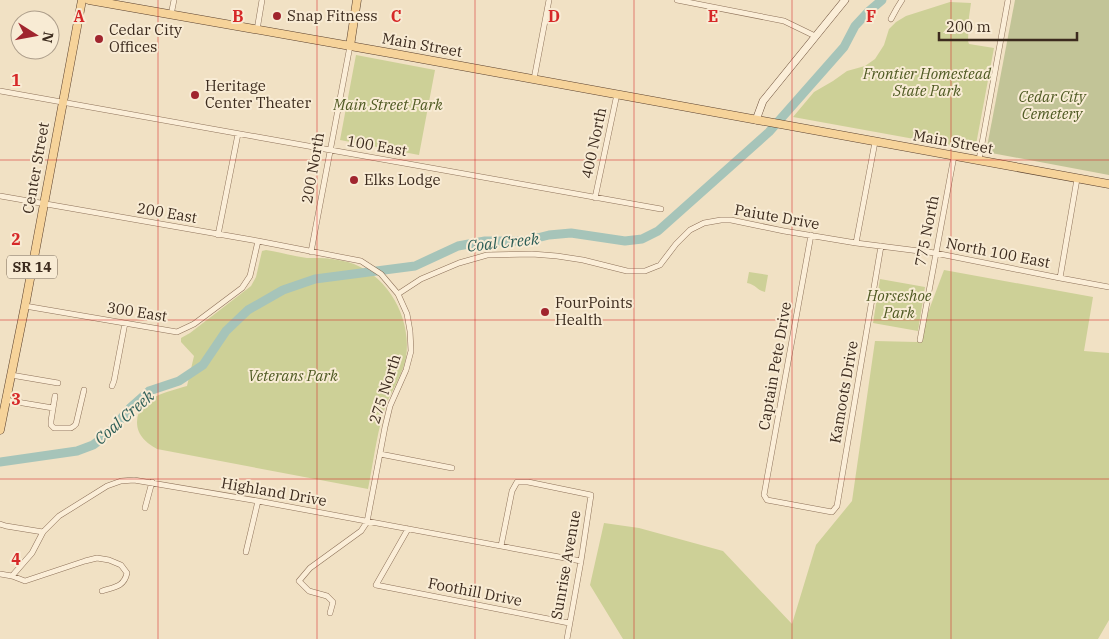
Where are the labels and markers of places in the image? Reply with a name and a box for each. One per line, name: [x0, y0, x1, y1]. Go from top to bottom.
place label: Snap Fitness: [287, 6, 377, 25]
marker: Snap Fitness: [271, 10, 283, 22]
place label: Cedar City Offices: [109, 20, 182, 56]
marker: Cedar City Offices: [93, 33, 105, 45]
place label: Heritage Center Theater: [205, 76, 311, 112]
marker: Heritage Center Theater: [189, 89, 201, 101]
place label: Elks Lodge: [364, 170, 440, 189]
marker: Elks Lodge: [348, 174, 360, 186]
place label: FourPoints Health: [555, 293, 633, 329]
marker: FourPoints Health: [539, 306, 551, 318]

